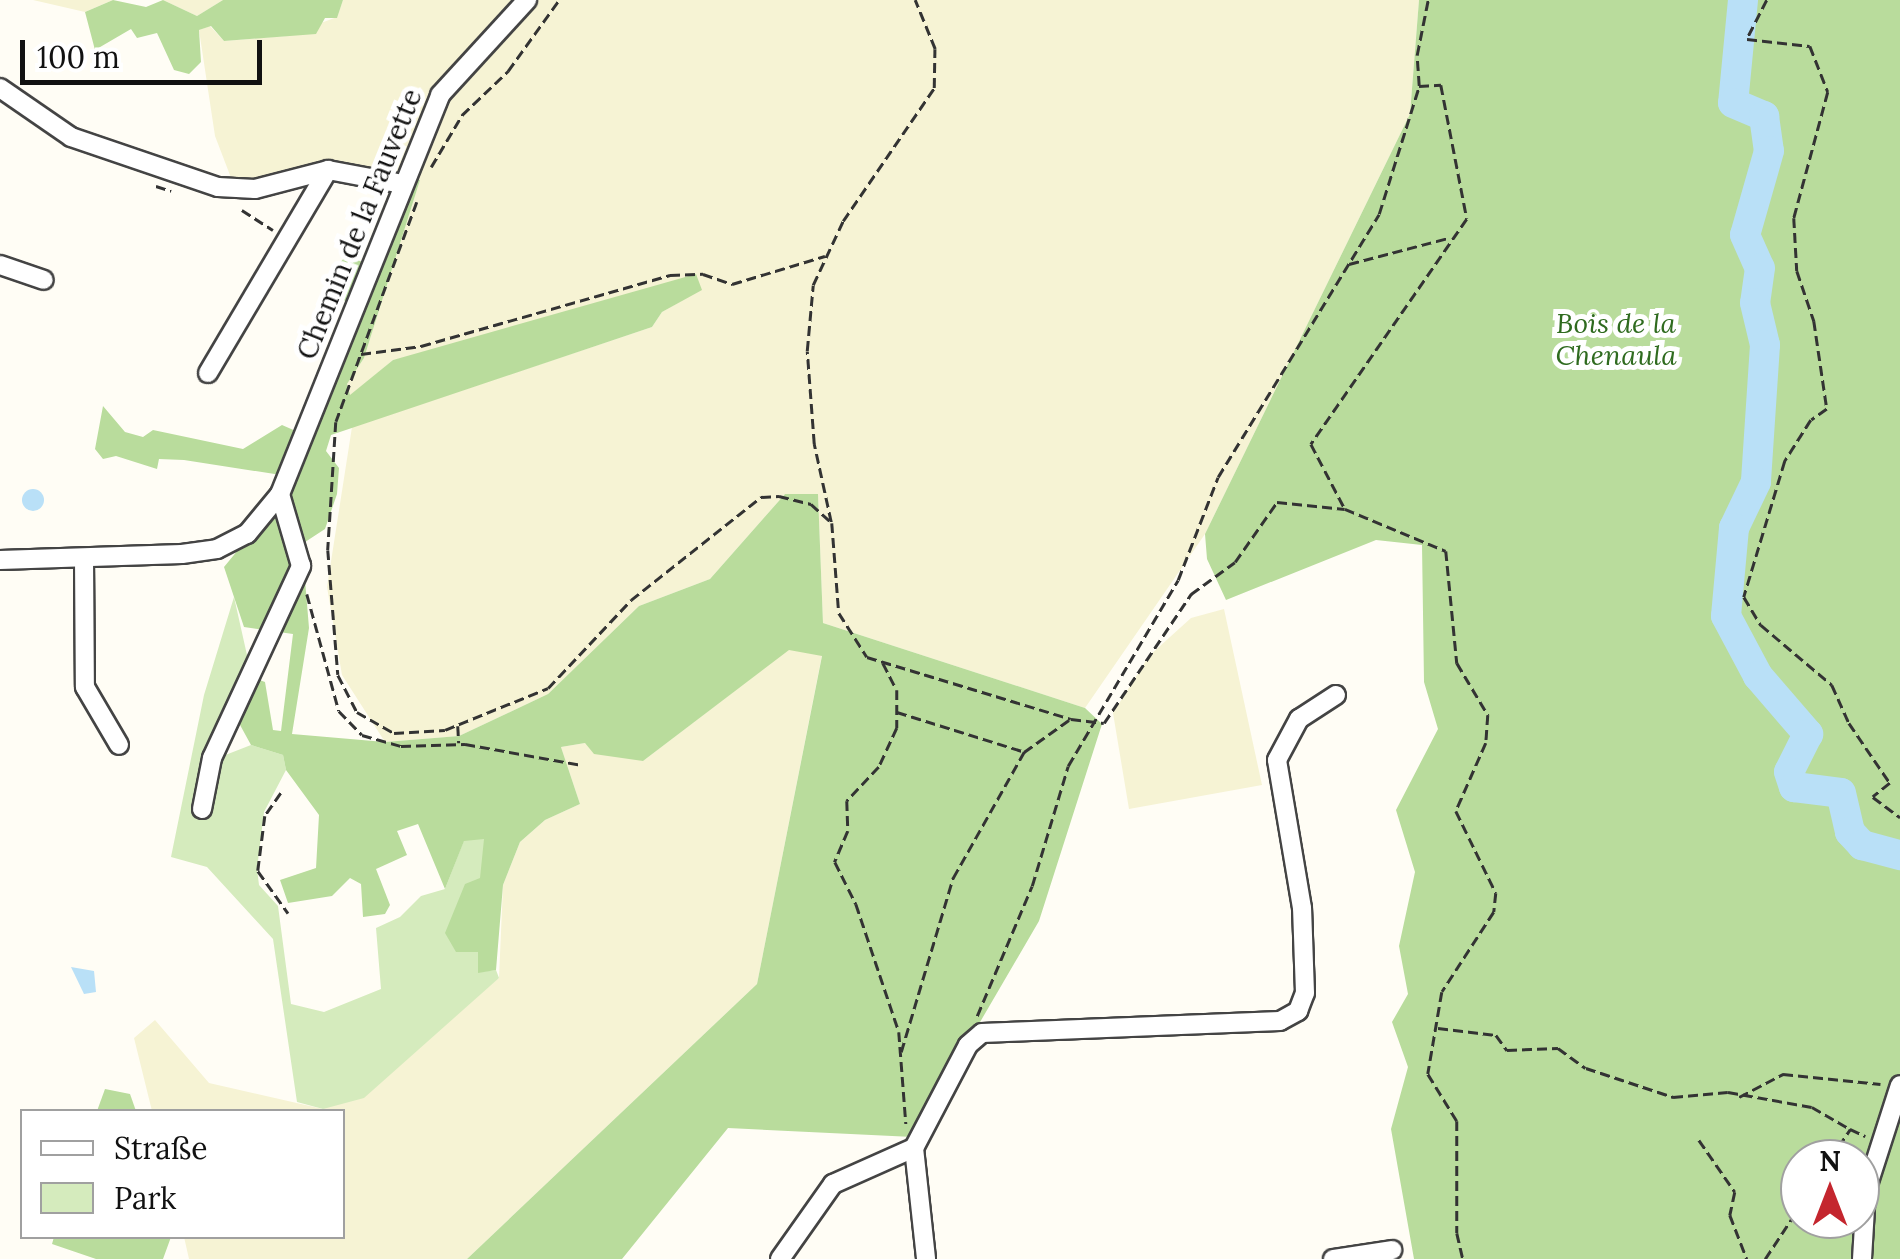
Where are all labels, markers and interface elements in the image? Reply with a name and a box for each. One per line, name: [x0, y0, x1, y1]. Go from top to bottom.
scale bar: [25, 20, 268, 82]
text: 100 m: [37, 38, 120, 76]
street label: Chemin de la Fauvette: [289, 84, 429, 364]
park label: Bois de la Chenaula: [1555, 306, 1677, 372]
legend: [20, 1109, 345, 1239]
text: Straße: [114, 1129, 207, 1167]
north arrow: [1780, 1139, 1880, 1239]
text: N: [1819, 1143, 1841, 1179]
text: Park: [114, 1179, 176, 1217]

